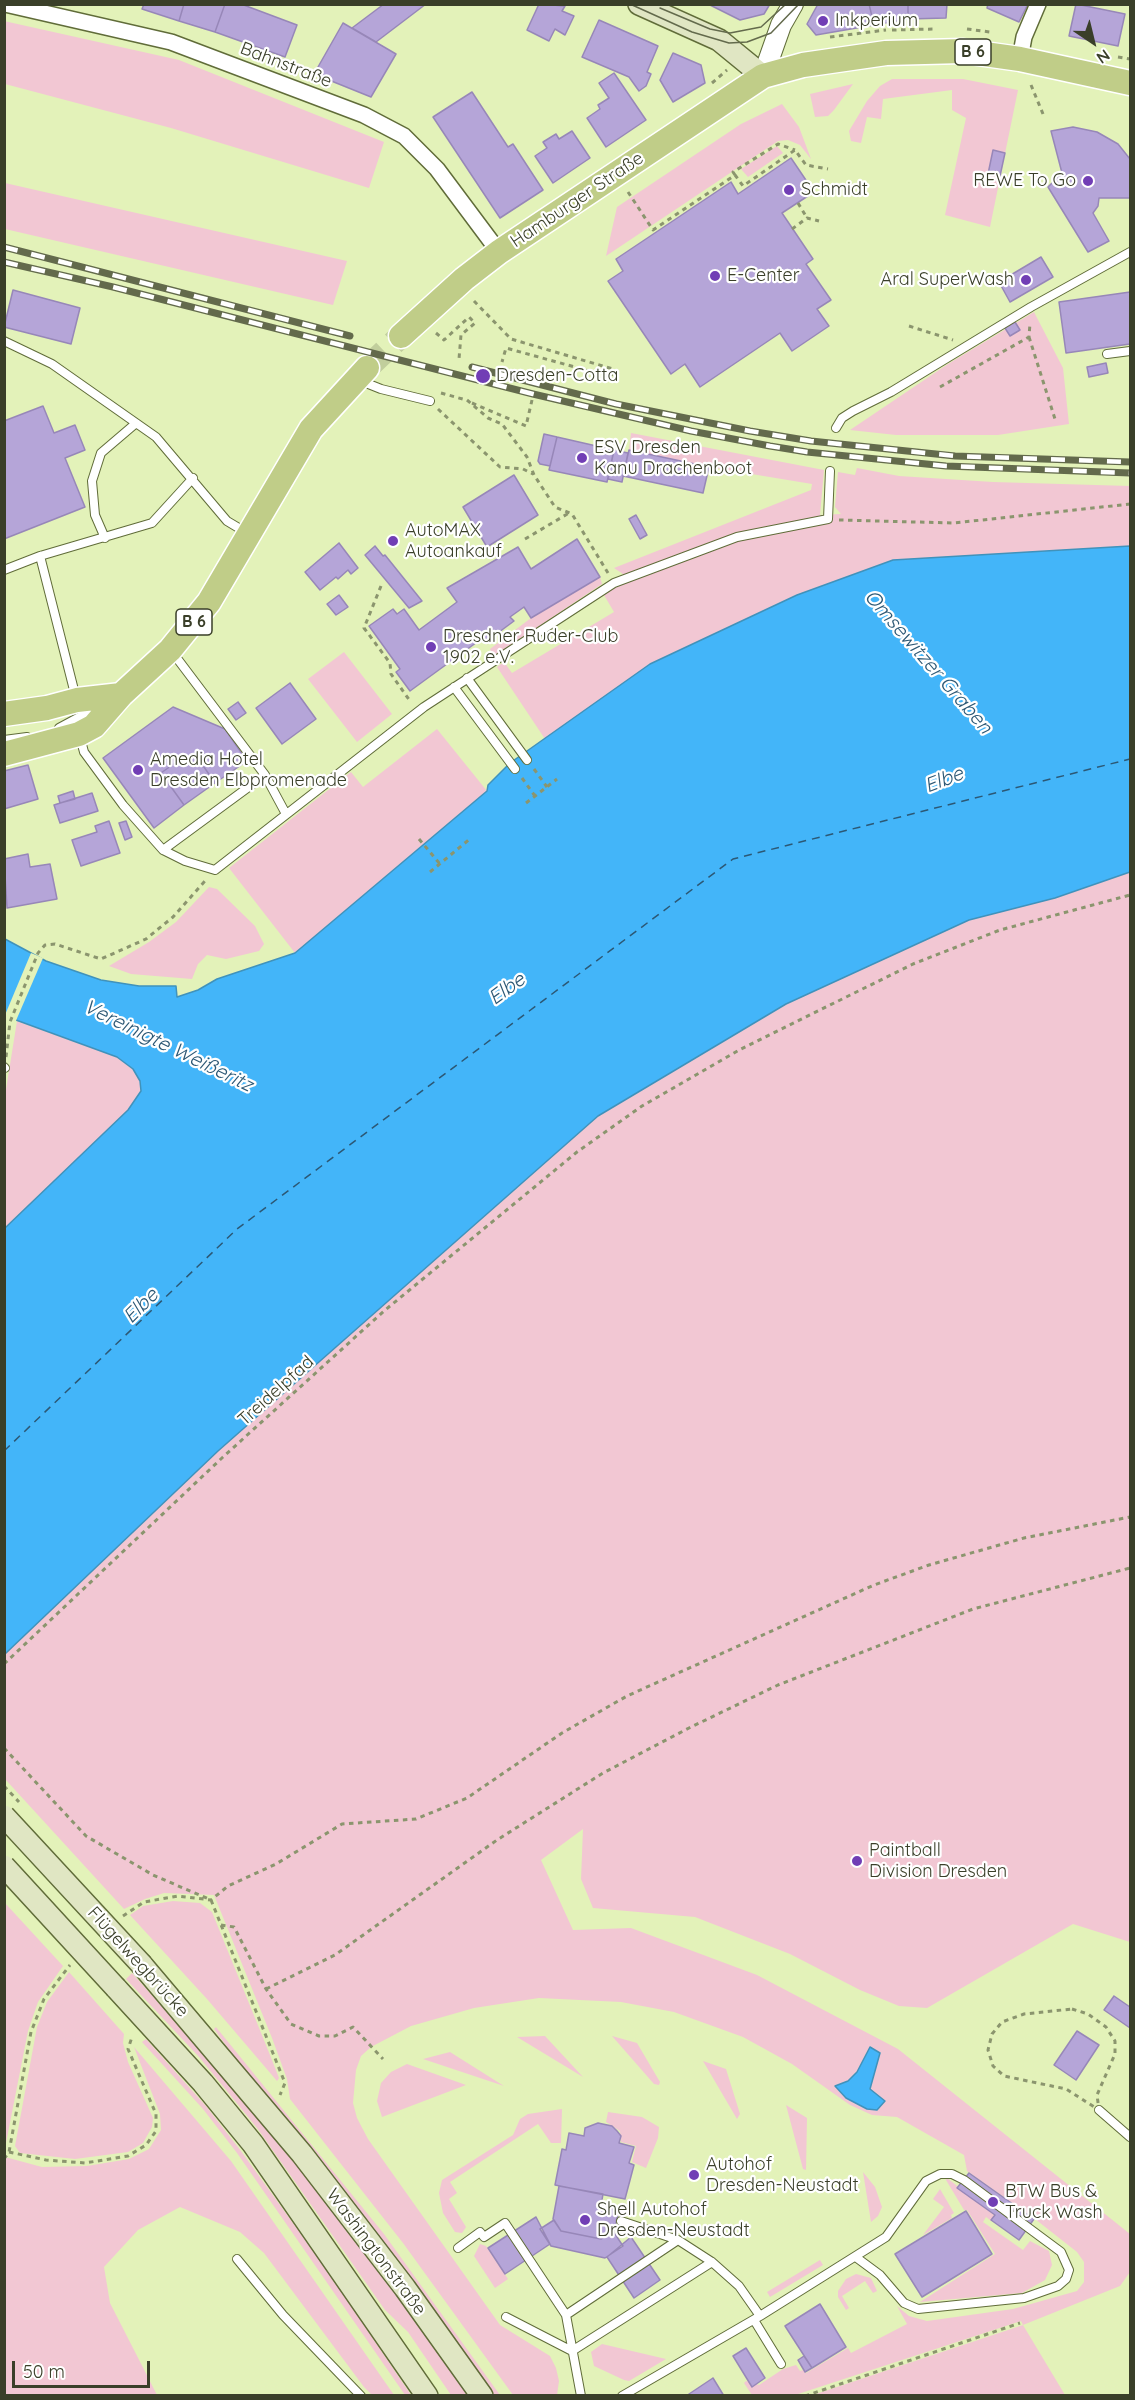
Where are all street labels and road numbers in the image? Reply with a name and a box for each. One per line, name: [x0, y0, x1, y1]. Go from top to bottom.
street label: Bahnstraße: [237, 38, 335, 92]
road number: B 6: [955, 39, 991, 65]
street label: Hamburger Straße: [506, 147, 648, 253]
road number: B 6: [176, 609, 212, 635]
street label: Treidelpfad: [234, 1351, 318, 1431]
street label: Flügelwegbrücke: [83, 1902, 193, 2022]
street label: Washingtonstraße: [321, 2184, 431, 2320]

